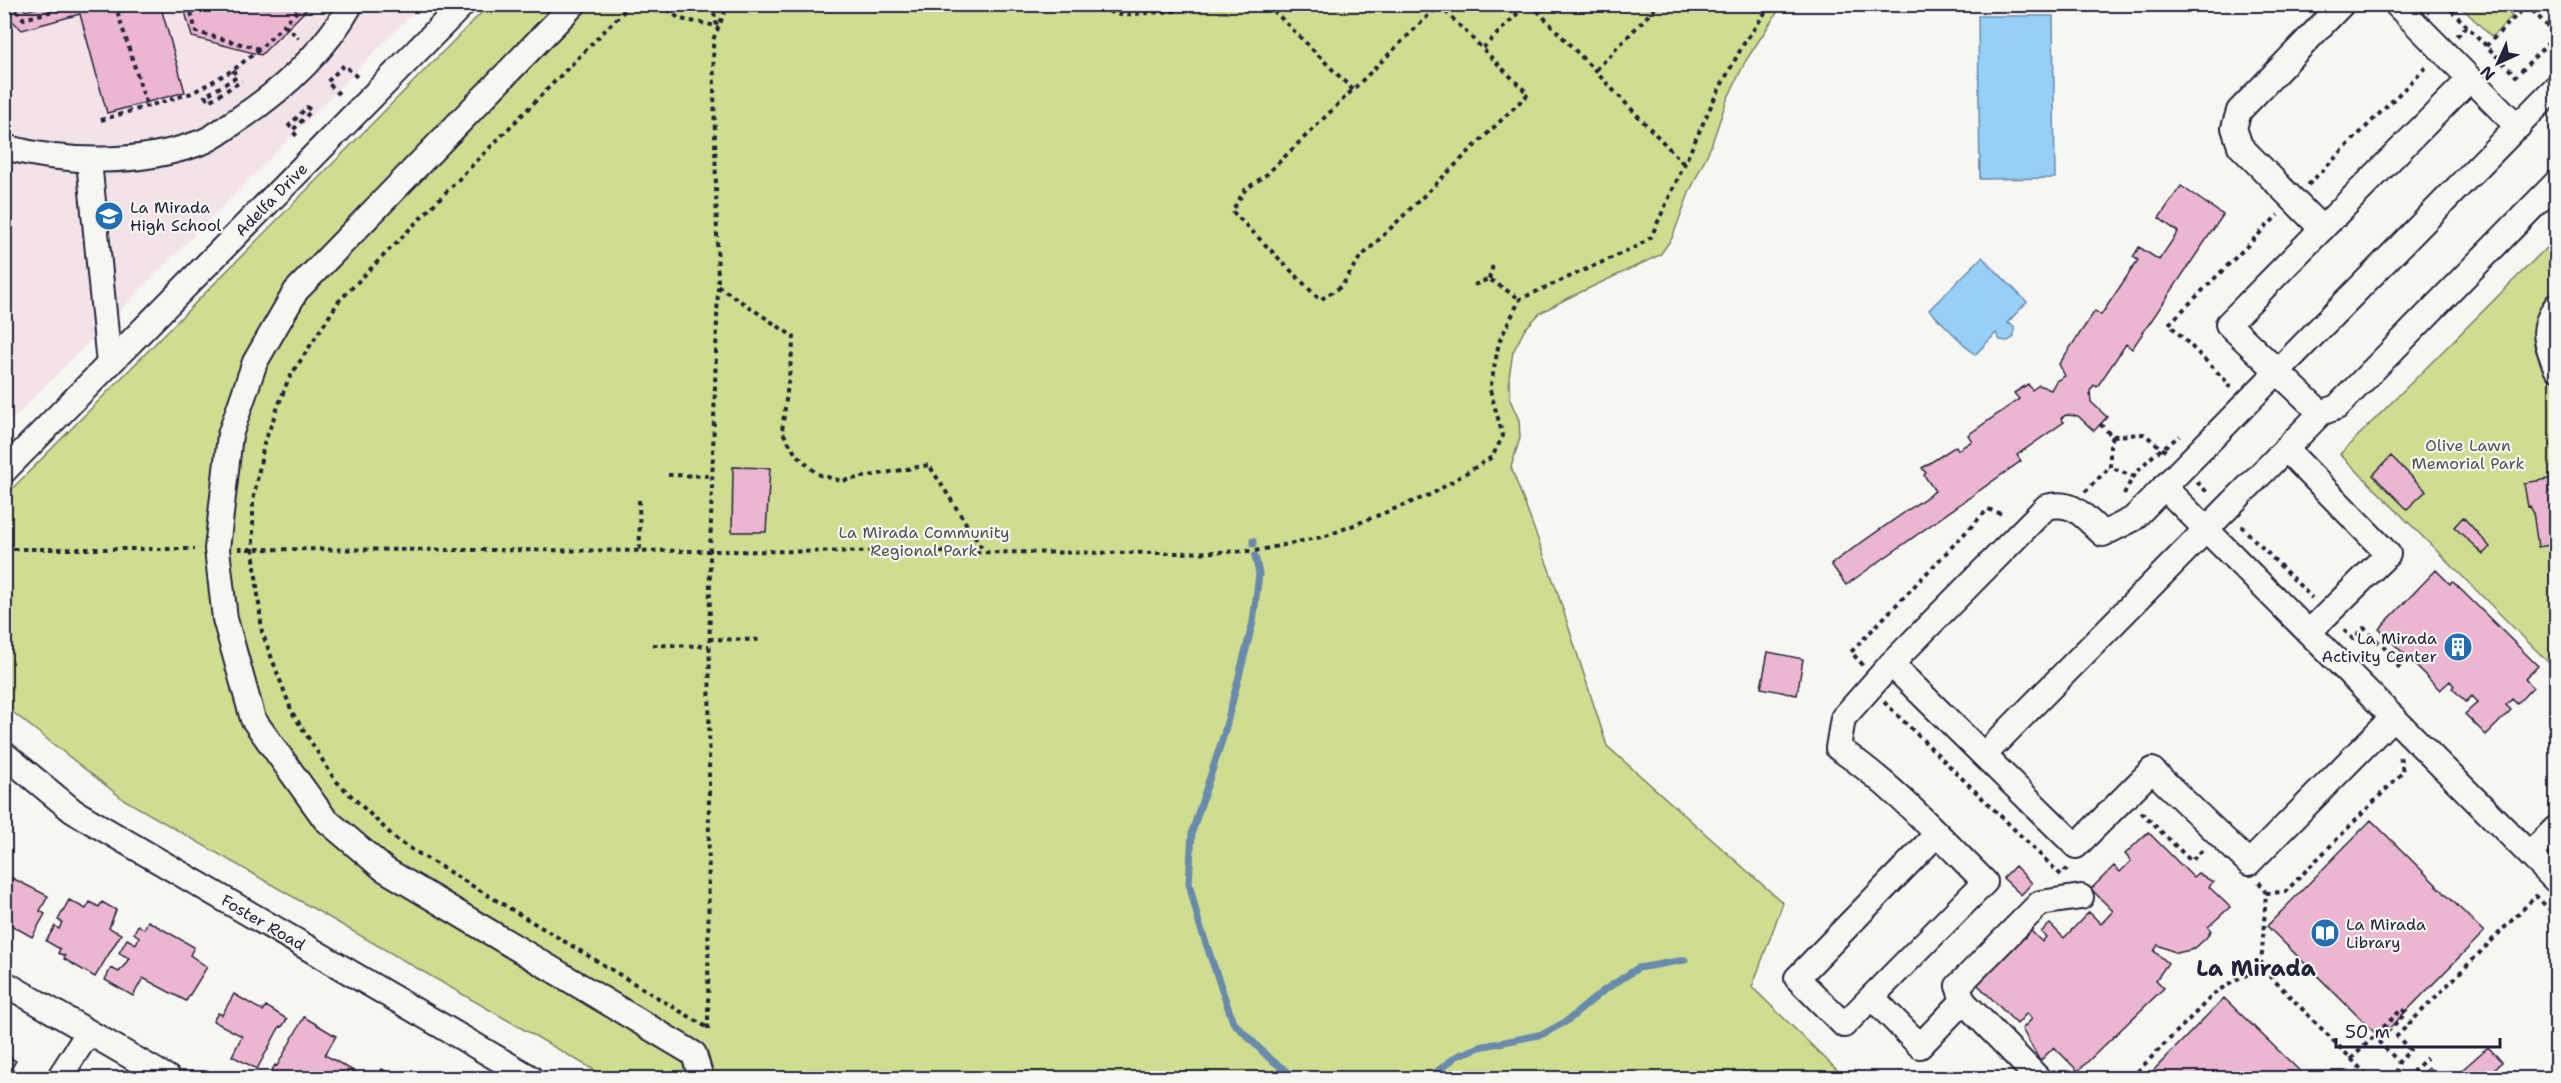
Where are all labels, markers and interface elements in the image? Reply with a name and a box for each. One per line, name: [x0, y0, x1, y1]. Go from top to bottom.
north arrow: [2468, 33, 2528, 93]
text: N: [2476, 61, 2500, 85]
street label: Adelfa Drive: [231, 158, 312, 241]
place label: La Mirada High School: [130, 197, 222, 236]
school or university icon: La Mirada High School: [93, 200, 125, 232]
park label: Olive Lawn Memorial Park: [2411, 435, 2525, 474]
park label: La Mirada Community Regional Park: [838, 522, 1010, 561]
place label: La Mirada Activity Center: [2322, 628, 2437, 667]
building icon: La Mirada Activity Center: [2442, 631, 2474, 663]
street label: Foster Road: [217, 890, 309, 955]
place label: La Mirada Library: [2346, 914, 2426, 953]
library icon: La Mirada Library: [2309, 917, 2341, 949]
district label: La Mirada: [2196, 954, 2316, 983]
scale bar: [2336, 1011, 2500, 1049]
text: 50 m: [2345, 1020, 2390, 1044]

